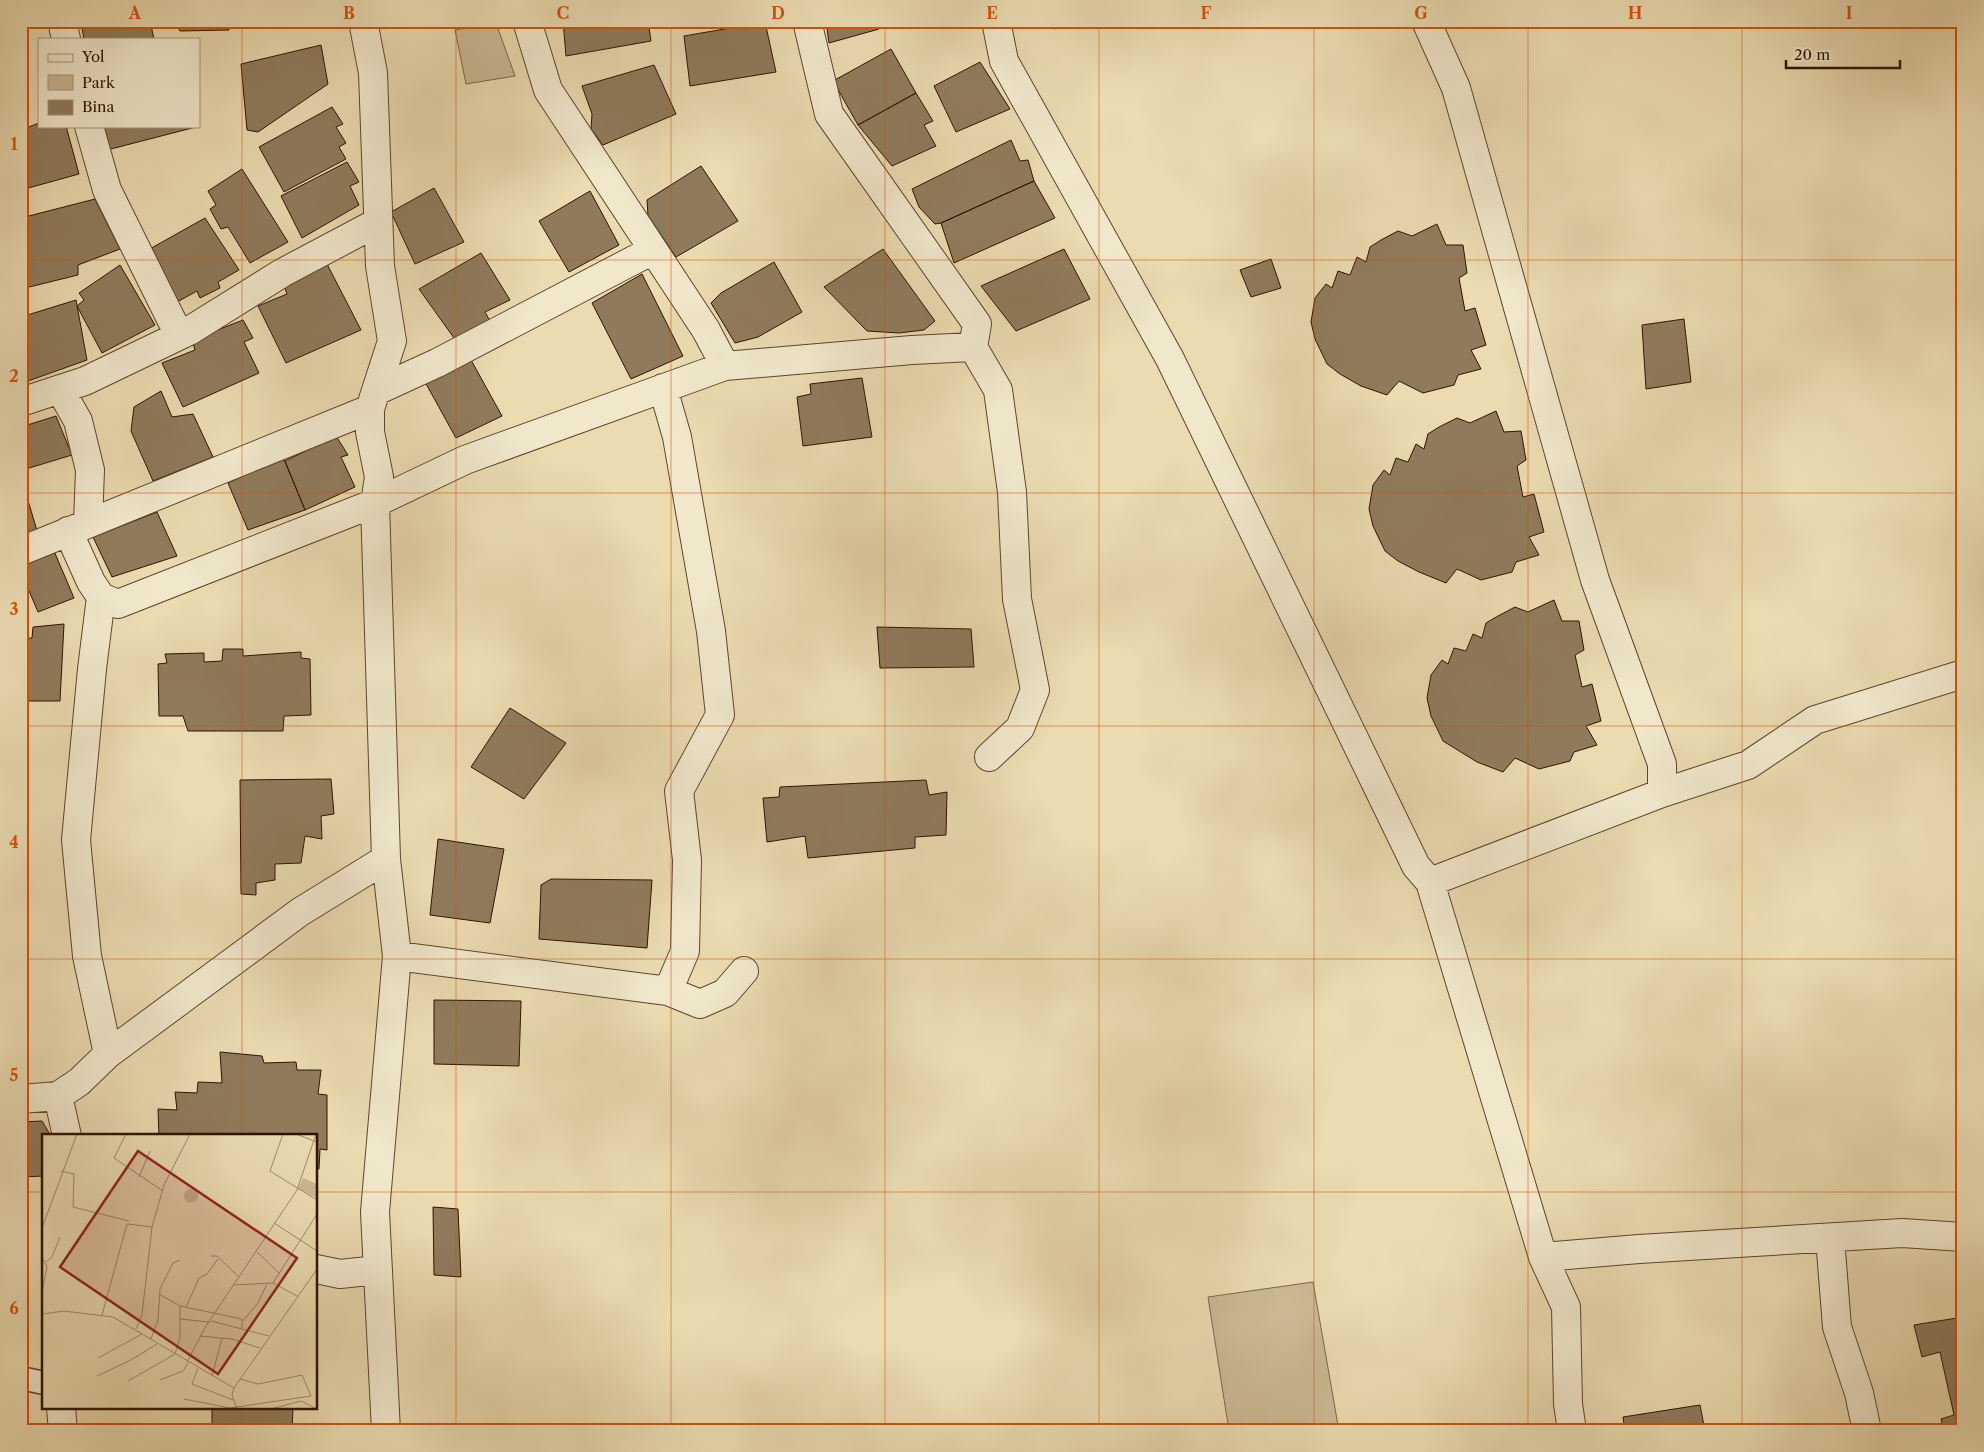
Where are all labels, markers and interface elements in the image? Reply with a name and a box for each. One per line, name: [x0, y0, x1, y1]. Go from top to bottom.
text: A: [128, 3, 142, 23]
text: B: [343, 3, 355, 23]
text: C: [557, 3, 569, 23]
text: D: [771, 3, 785, 23]
text: E: [986, 3, 998, 23]
text: F: [1201, 3, 1212, 23]
text: G: [1414, 3, 1428, 23]
text: H: [1628, 3, 1642, 23]
text: I: [1846, 3, 1853, 23]
legend: [38, 38, 200, 128]
scale bar: [1786, 38, 1900, 70]
text: 20 m: [1794, 45, 1830, 64]
text: Yol: [81, 47, 105, 66]
text: Park: [82, 73, 116, 92]
text: Bina: [82, 97, 114, 116]
text: 1: [10, 134, 18, 154]
text: 2: [9, 366, 19, 386]
text: 3: [9, 599, 19, 619]
text: 4: [9, 832, 19, 852]
text: 5: [10, 1065, 19, 1085]
inset map: [42, 1134, 318, 1410]
text: 6: [9, 1298, 19, 1318]

